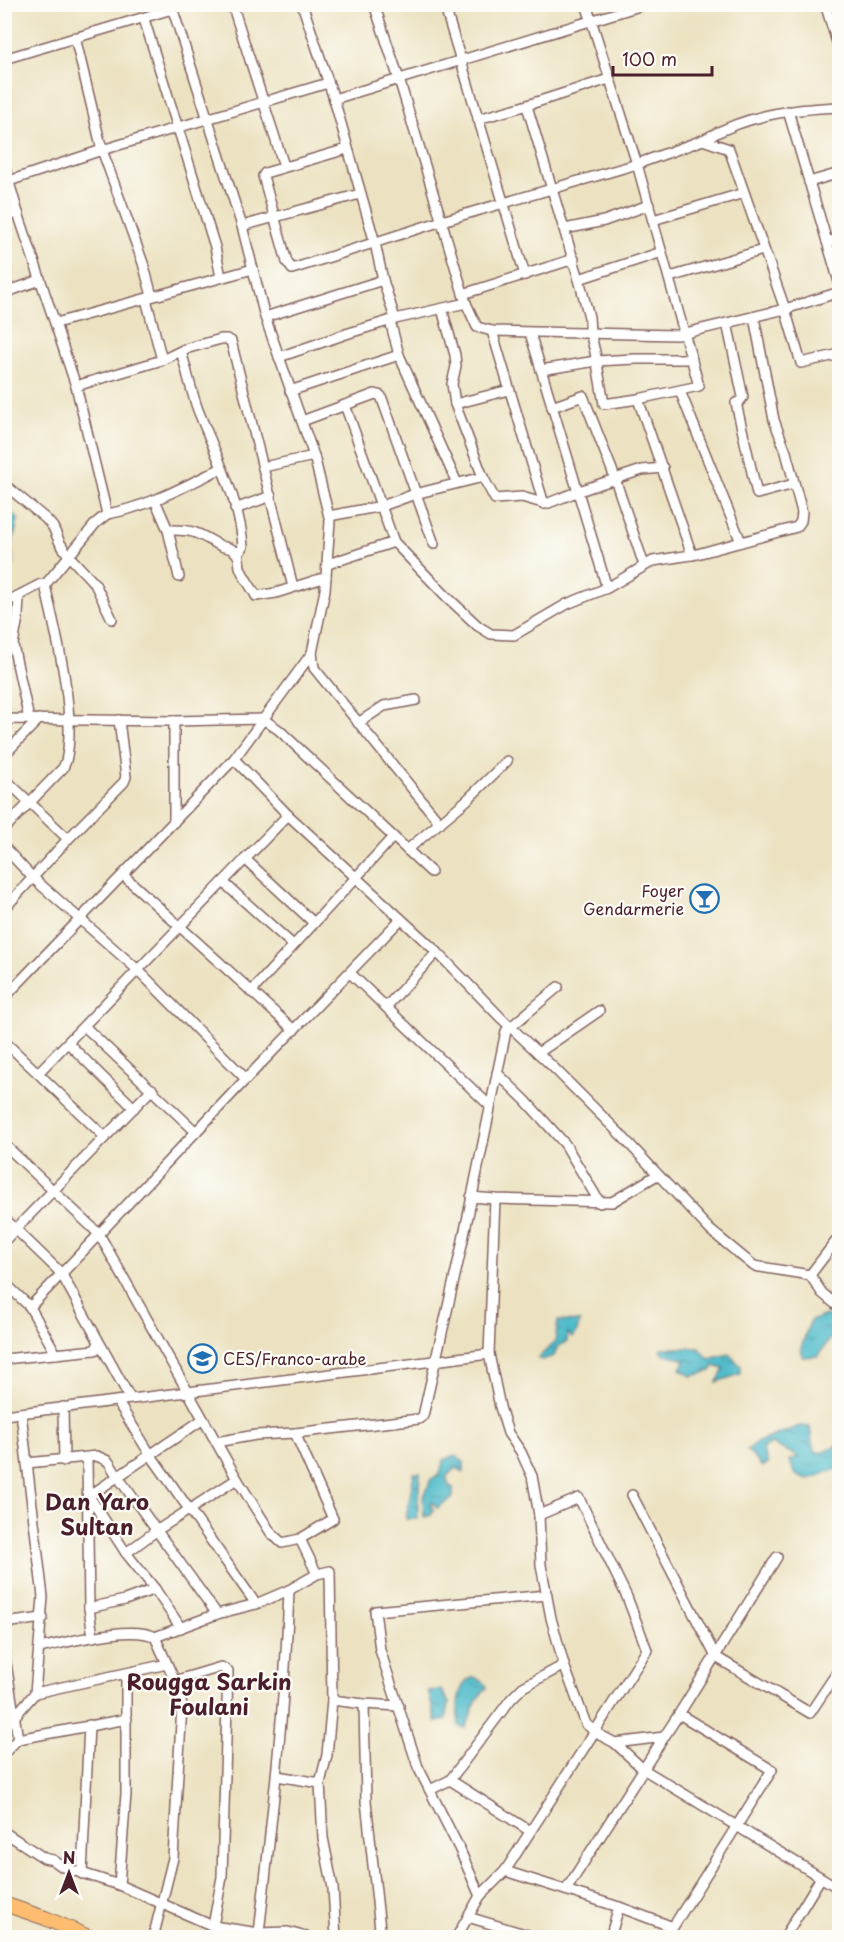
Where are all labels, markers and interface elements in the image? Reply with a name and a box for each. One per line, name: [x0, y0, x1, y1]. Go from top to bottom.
scale bar: [613, 39, 712, 77]
text: 100 m: [622, 45, 677, 72]
place label: Foyer Gendarmerie: [583, 878, 685, 920]
bar icon: Foyer Gendarmerie: [689, 883, 721, 915]
school or university icon: CES/Franco-arabe: [186, 1342, 218, 1374]
place label: CES/Franco-arabe: [223, 1346, 366, 1370]
district label: Dan Yaro Sultan: [45, 1484, 149, 1542]
district label: Rougga Sarkin Foulani: [126, 1664, 292, 1722]
north arrow: [39, 1843, 99, 1903]
text: N: [63, 1845, 75, 1869]

